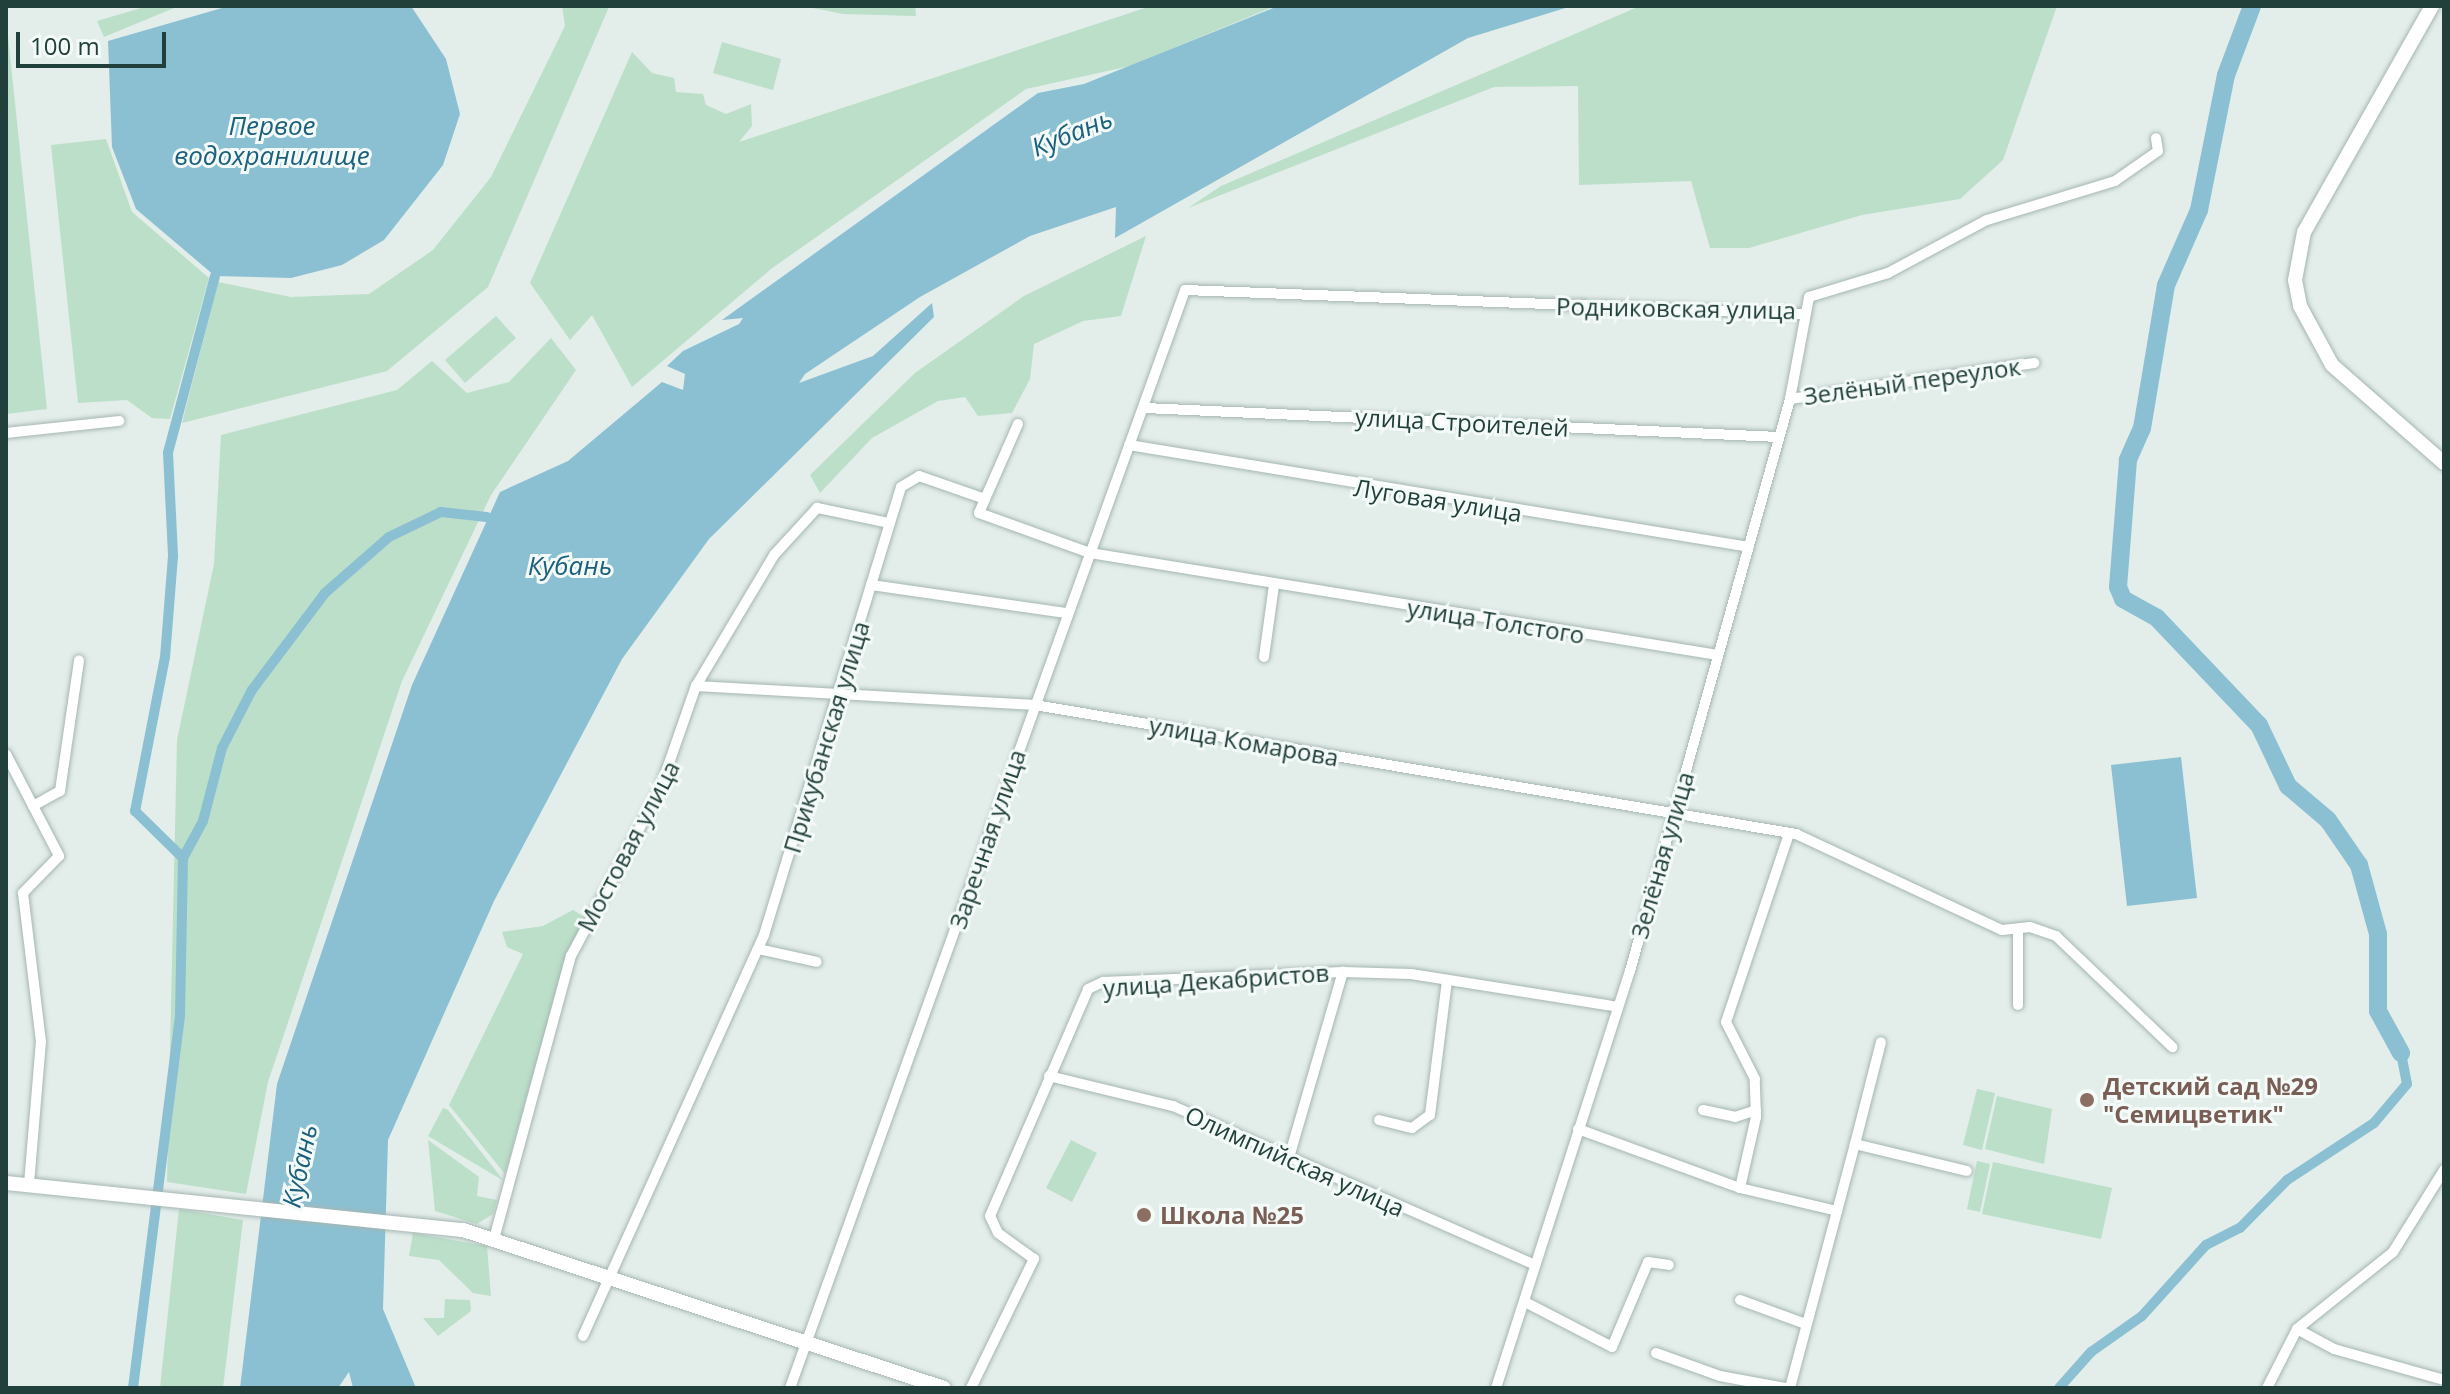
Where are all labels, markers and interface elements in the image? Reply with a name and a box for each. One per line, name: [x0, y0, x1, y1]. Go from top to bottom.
scale bar: [20, 16, 170, 66]
text: 100 m: [30, 29, 100, 62]
water label: Кубань: [1027, 103, 1117, 163]
water label: Первое водохранилище: [174, 110, 370, 172]
street label: Родниковская улица: [1556, 292, 1796, 324]
street label: Зелёный переулок: [1802, 352, 2022, 410]
street label: улица Строителей: [1355, 402, 1569, 442]
street label: Луговая улица: [1352, 473, 1524, 527]
water label: Кубань: [528, 550, 612, 582]
street label: улица Толстого: [1405, 593, 1587, 649]
street label: Прикубанская улица: [777, 618, 875, 856]
street label: улица Комарова: [1147, 710, 1341, 772]
street label: Заречная улица: [943, 746, 1031, 932]
street label: Мостовая улица: [571, 756, 685, 936]
street label: Зелёная улица: [1624, 768, 1700, 942]
street label: улица Декабристов: [1102, 958, 1330, 1002]
place label: Детский сад №29 "Семицветик": [2103, 1072, 2318, 1128]
marker: Детский сад №29 "Семицветик": [2078, 1091, 2096, 1109]
street label: Олимпийская улица: [1181, 1100, 1409, 1222]
water label: Кубань: [276, 1121, 324, 1211]
place label: Школа №25: [1160, 1201, 1304, 1229]
marker: Школа №25: [1135, 1206, 1153, 1224]

